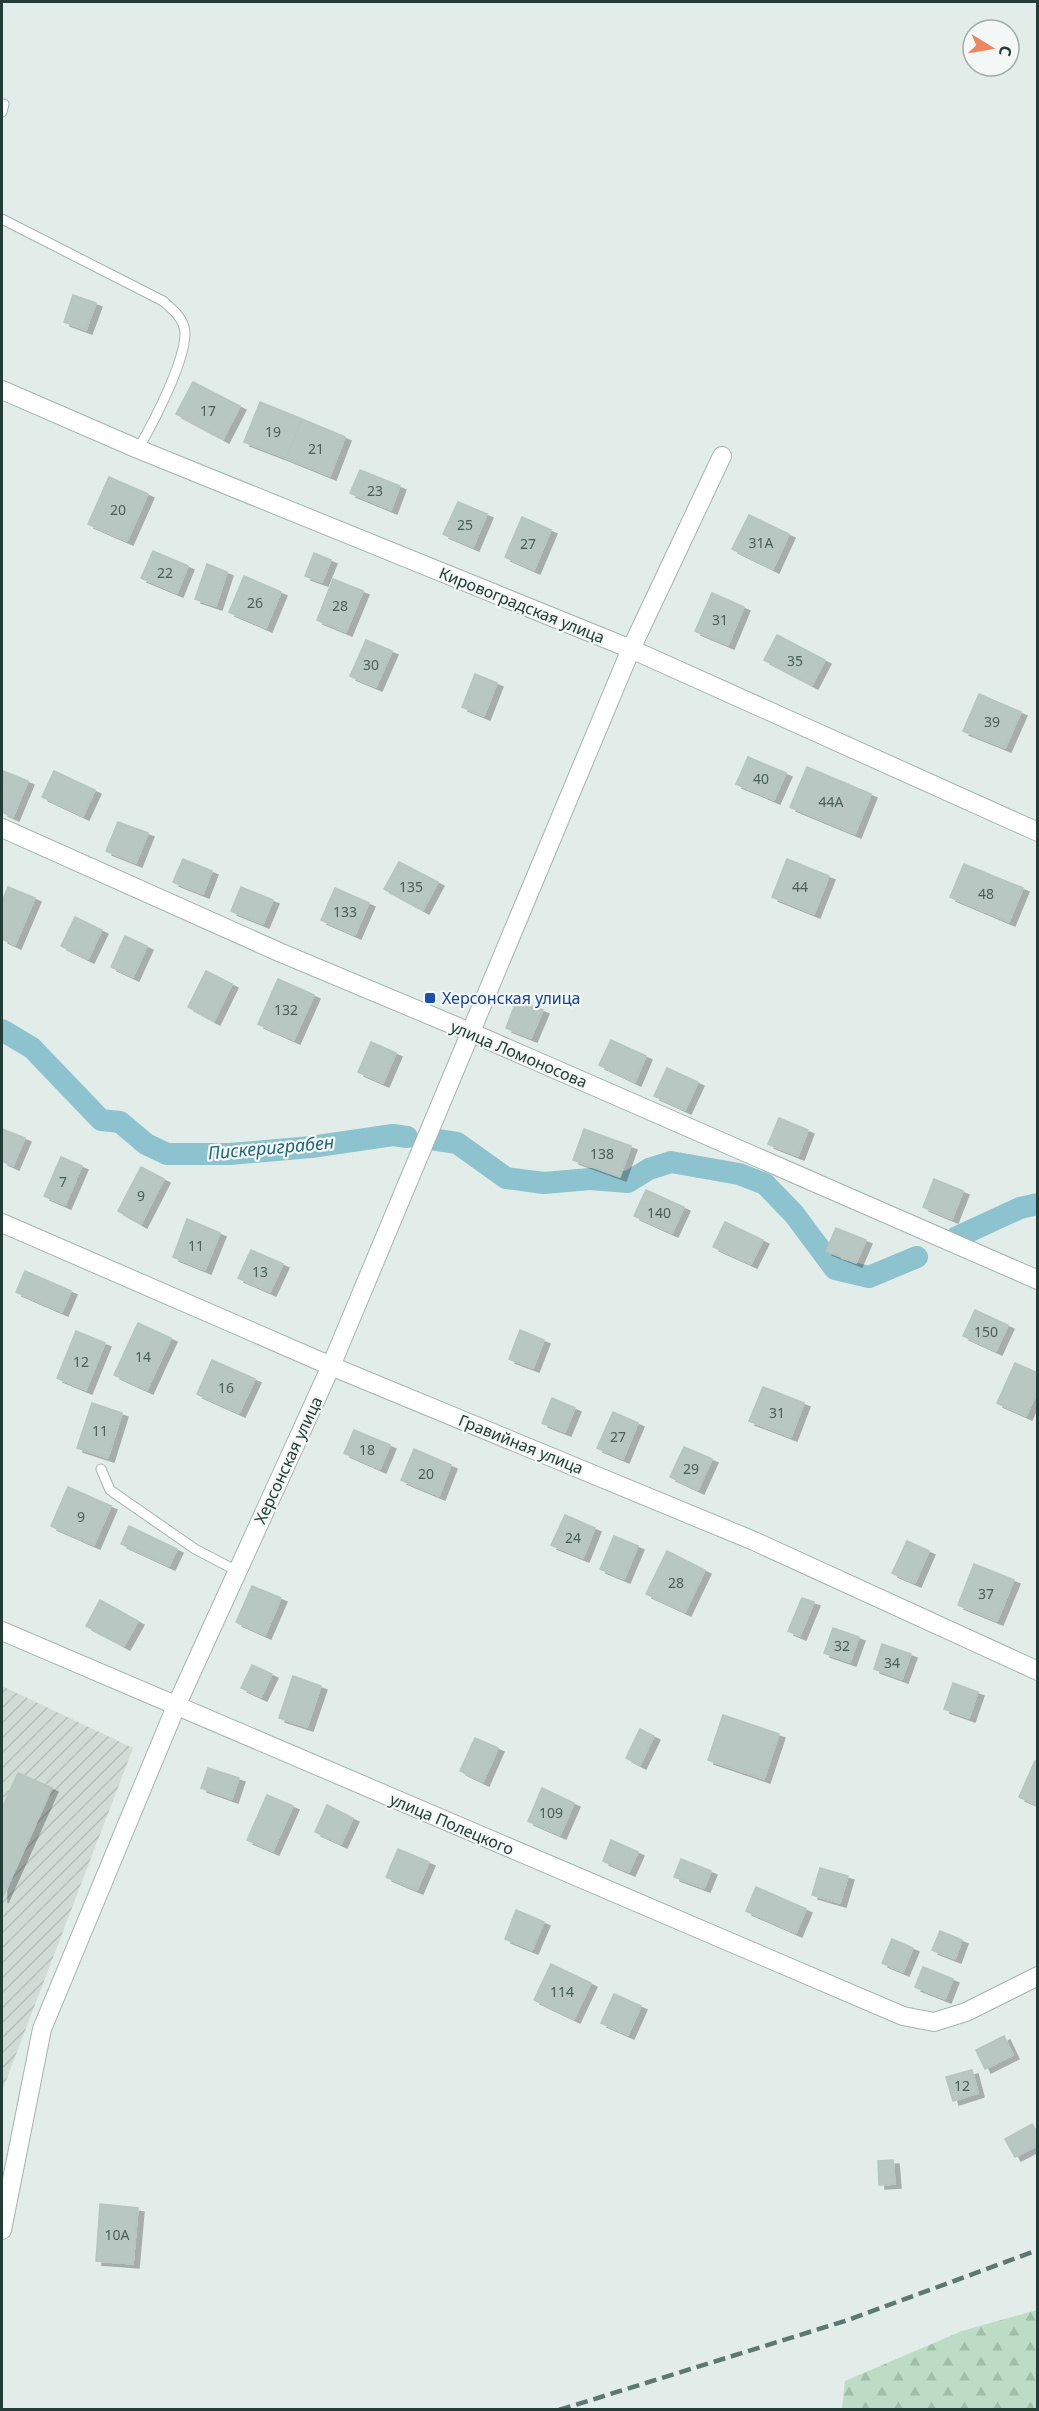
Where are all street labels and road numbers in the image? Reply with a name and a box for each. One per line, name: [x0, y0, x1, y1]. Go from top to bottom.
street label: Кировоградская улица: [436, 562, 608, 648]
street label: улица Ломоносова: [447, 1015, 591, 1093]
street label: Херсонская улица: [249, 1393, 327, 1527]
street label: Гравийная улица: [455, 1409, 587, 1479]
street label: улица Полецкого: [387, 1788, 517, 1860]

